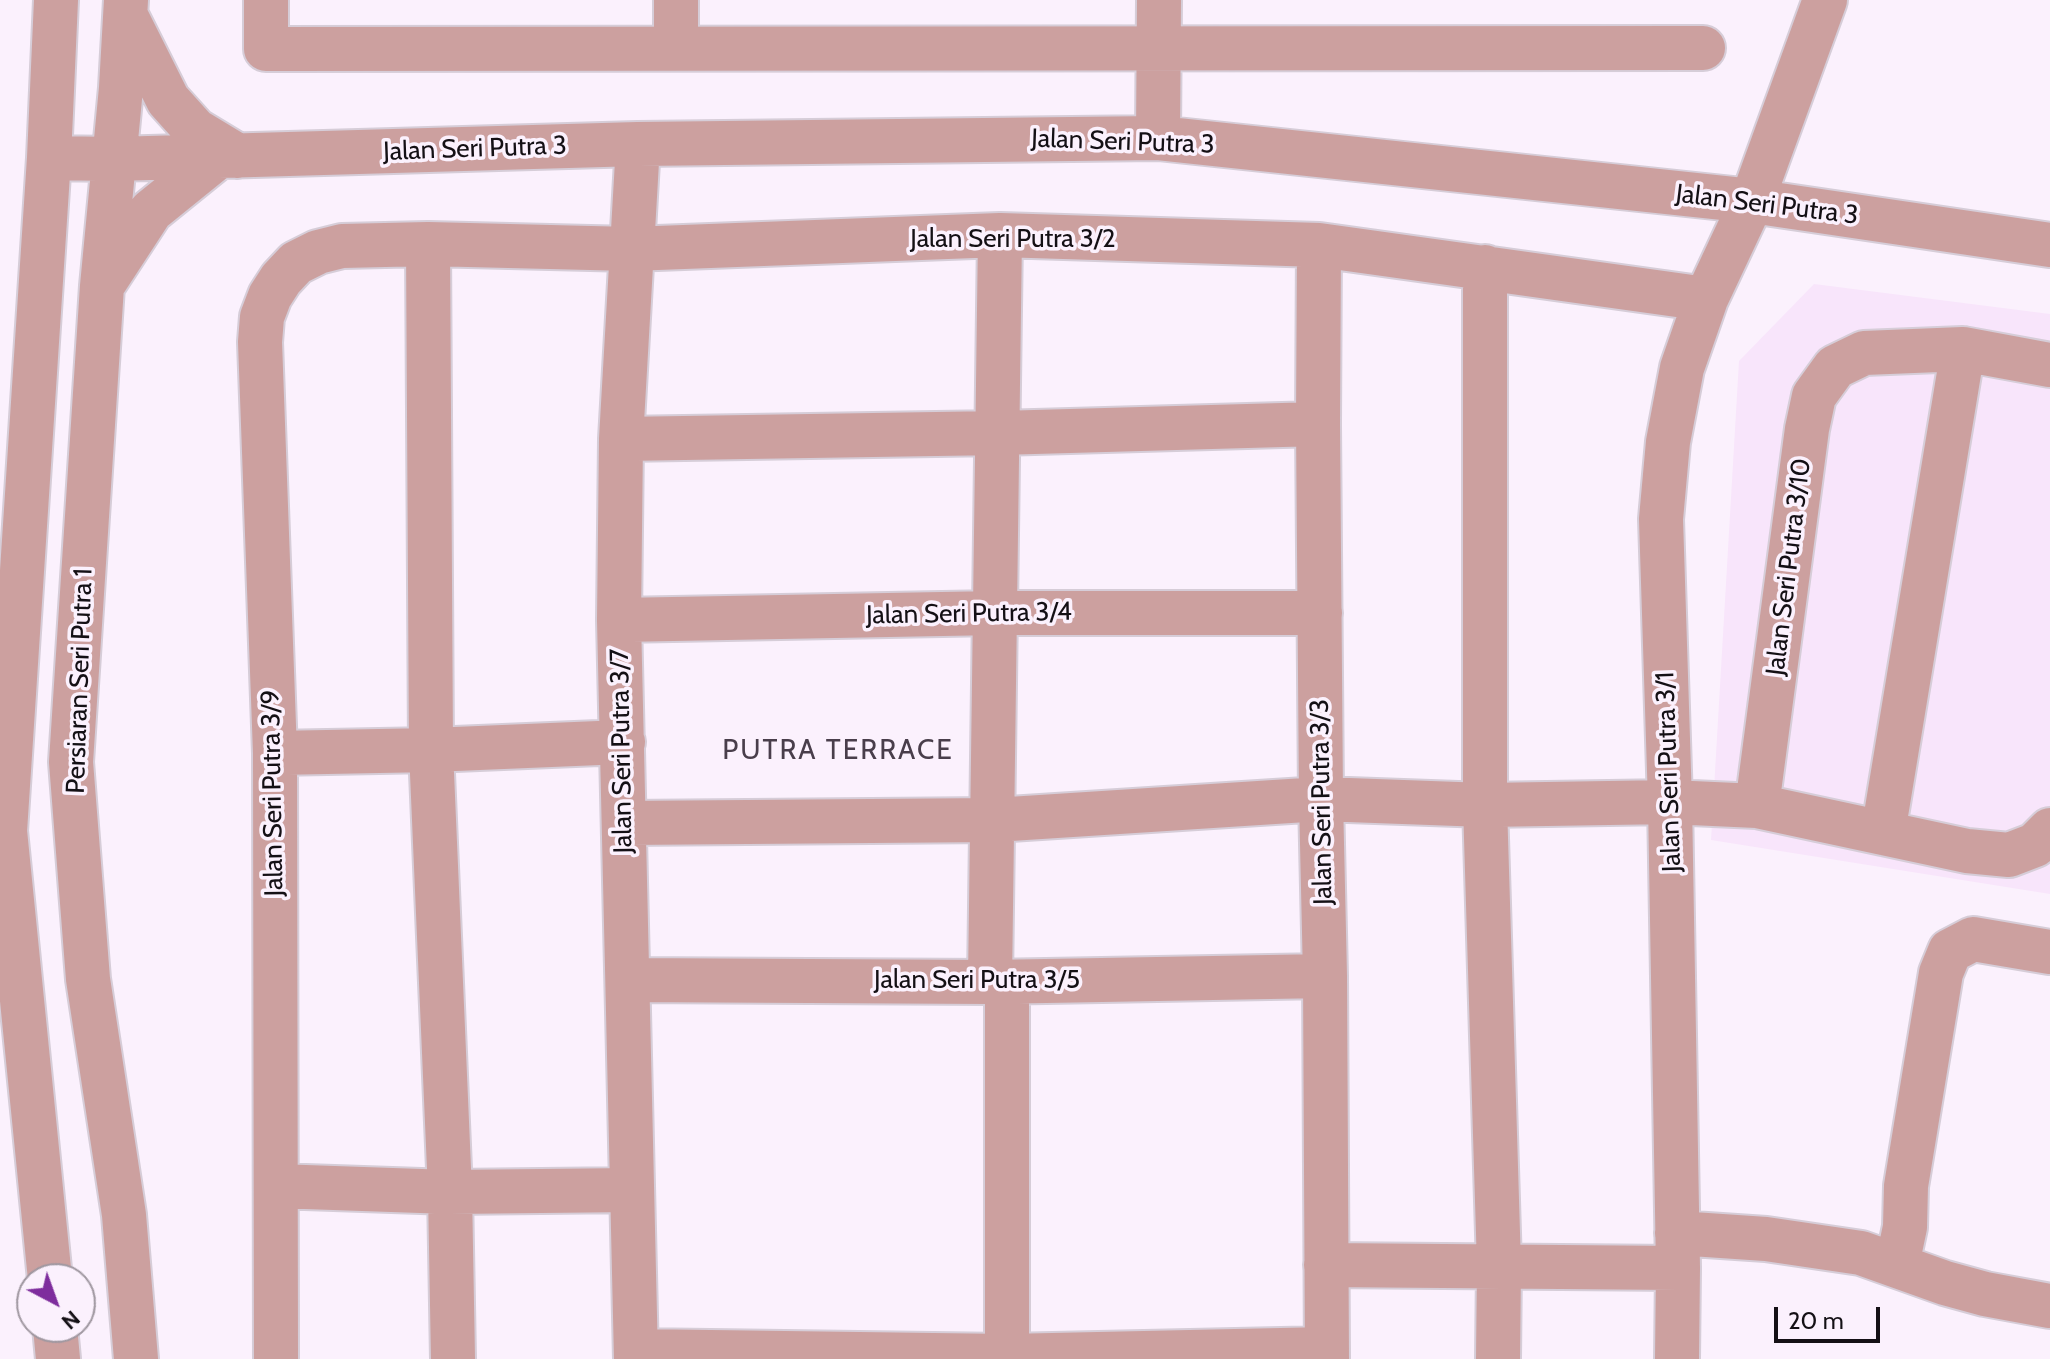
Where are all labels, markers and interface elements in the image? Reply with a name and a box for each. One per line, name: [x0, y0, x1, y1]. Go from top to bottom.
street label: Jalan Seri Putra 3: [1031, 123, 1215, 161]
street label: Jalan Seri Putra 3: [383, 130, 567, 168]
street label: Jalan Seri Putra 3: [1674, 178, 1860, 232]
street label: Jalan Seri Putra 3/2: [910, 223, 1116, 255]
street label: Jalan Seri Putra 3/10: [1760, 457, 1818, 677]
street label: Persiaran Seri Putra 1: [60, 568, 100, 794]
street label: Jalan Seri Putra 3/4: [866, 597, 1072, 631]
street label: Jalan Seri Putra 3/7: [605, 648, 639, 854]
street label: Jalan Seri Putra 3/1: [1650, 671, 1688, 873]
street label: Jalan Seri Putra 3/9: [256, 689, 290, 897]
street label: Jalan Seri Putra 3/3: [1305, 699, 1339, 905]
district label: PUTRA TERRACE: [722, 734, 954, 768]
street label: Jalan Seri Putra 3/5: [874, 964, 1080, 996]
north arrow: [16, 1263, 96, 1343]
scale bar: [1778, 1291, 1884, 1341]
text: N: [56, 1305, 85, 1335]
text: 20 m: [1788, 1306, 1844, 1335]

